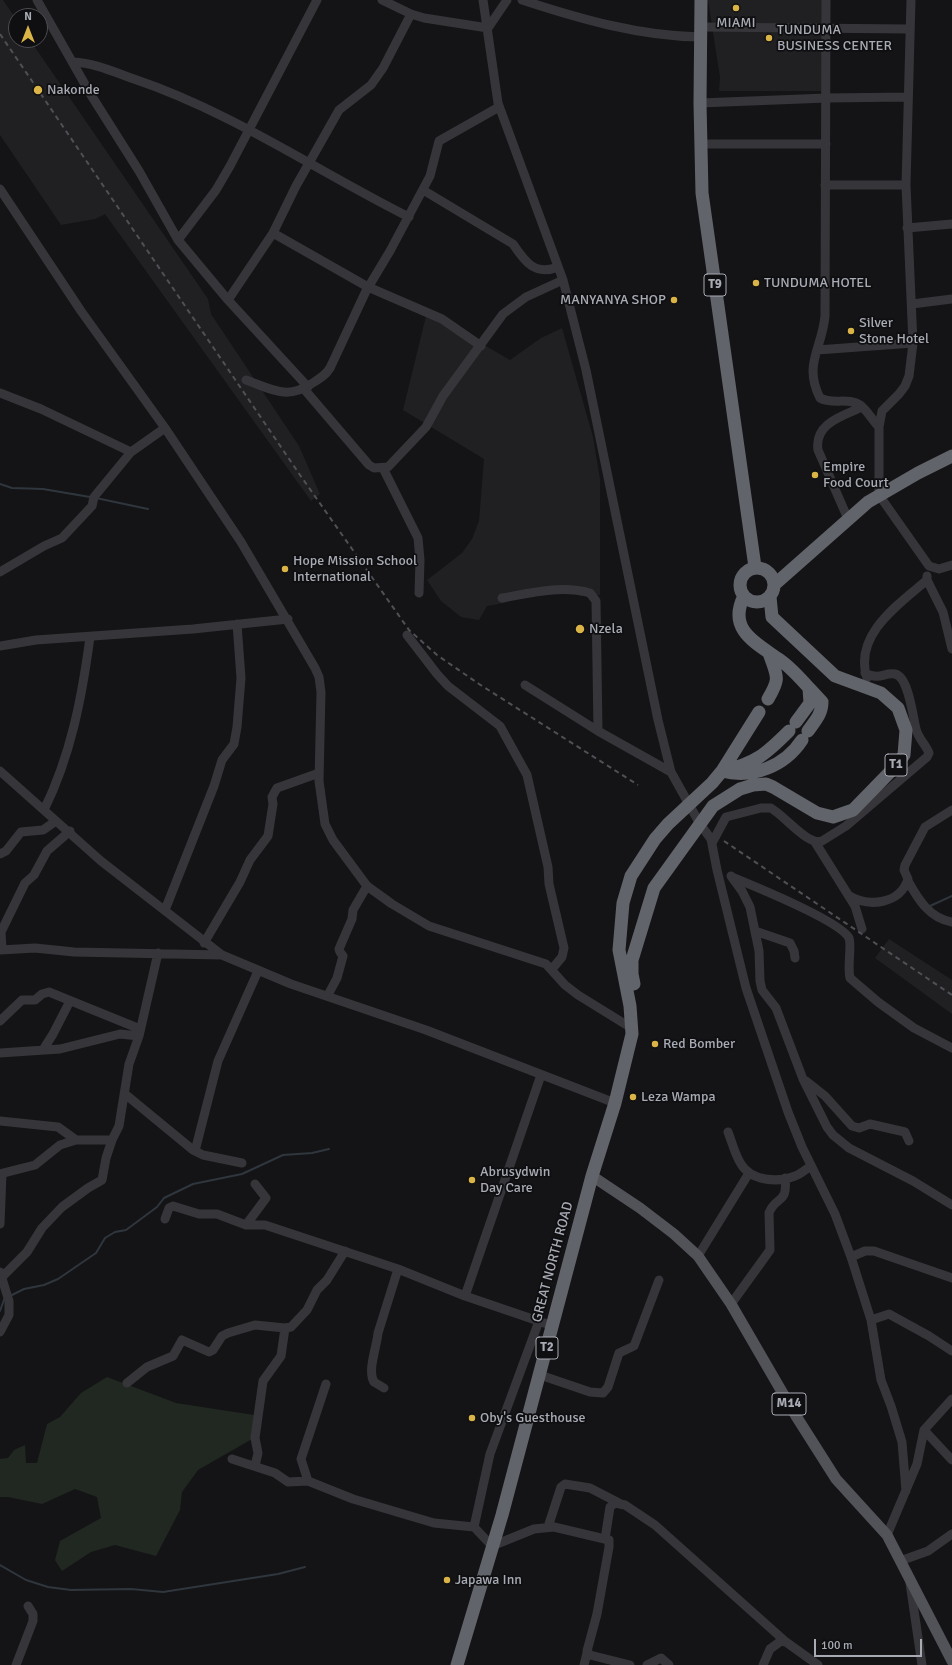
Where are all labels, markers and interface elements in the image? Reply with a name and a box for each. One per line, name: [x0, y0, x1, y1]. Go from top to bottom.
marker: MIAMI: [731, 3, 741, 13]
north arrow: [8, 8, 48, 48]
text: N: [24, 10, 32, 23]
place label: MIAMI: [716, 15, 756, 31]
place label: TUNDUMA BUSINESS CENTER: [777, 22, 892, 54]
marker: TUNDUMA BUSINESS CENTER: [764, 33, 774, 43]
place label: Nakonde: [47, 82, 100, 98]
marker: Nakonde: [32, 84, 44, 96]
road number: T9: [704, 274, 726, 296]
place label: TUNDUMA HOTEL: [764, 275, 871, 291]
marker: TUNDUMA HOTEL: [751, 278, 761, 288]
place label: MANYANYA SHOP: [560, 292, 666, 308]
marker: MANYANYA SHOP: [669, 295, 679, 305]
place label: Silver Stone Hotel: [859, 315, 929, 348]
marker: Silver Stone Hotel: [846, 326, 856, 336]
place label: Empire Food Court: [823, 459, 889, 492]
marker: Empire Food Court: [810, 470, 820, 480]
place label: Hope Mission School International: [293, 553, 417, 586]
marker: Hope Mission School International: [280, 564, 290, 574]
place label: Nzela: [589, 621, 623, 637]
marker: Nzela: [574, 623, 586, 635]
road number: T1: [885, 754, 907, 776]
place label: Red Bomber: [663, 1036, 735, 1052]
marker: Red Bomber: [650, 1039, 660, 1049]
place label: Leza Wampa: [641, 1089, 716, 1105]
marker: Leza Wampa: [628, 1092, 638, 1102]
place label: Abrusydwin Day Care: [480, 1164, 550, 1196]
marker: Abrusydwin Day Care: [467, 1175, 477, 1185]
street label: GREAT NORTH ROAD: [529, 1200, 577, 1324]
road number: T2: [536, 1337, 558, 1359]
road number: M14: [772, 1393, 806, 1415]
place label: Oby's Guesthouse: [480, 1410, 586, 1426]
marker: Oby's Guesthouse: [467, 1413, 477, 1423]
place label: Japawa Inn: [455, 1572, 522, 1588]
marker: Japawa Inn: [442, 1575, 452, 1585]
scale bar: [816, 1631, 924, 1657]
text: 100 m: [821, 1638, 853, 1653]

